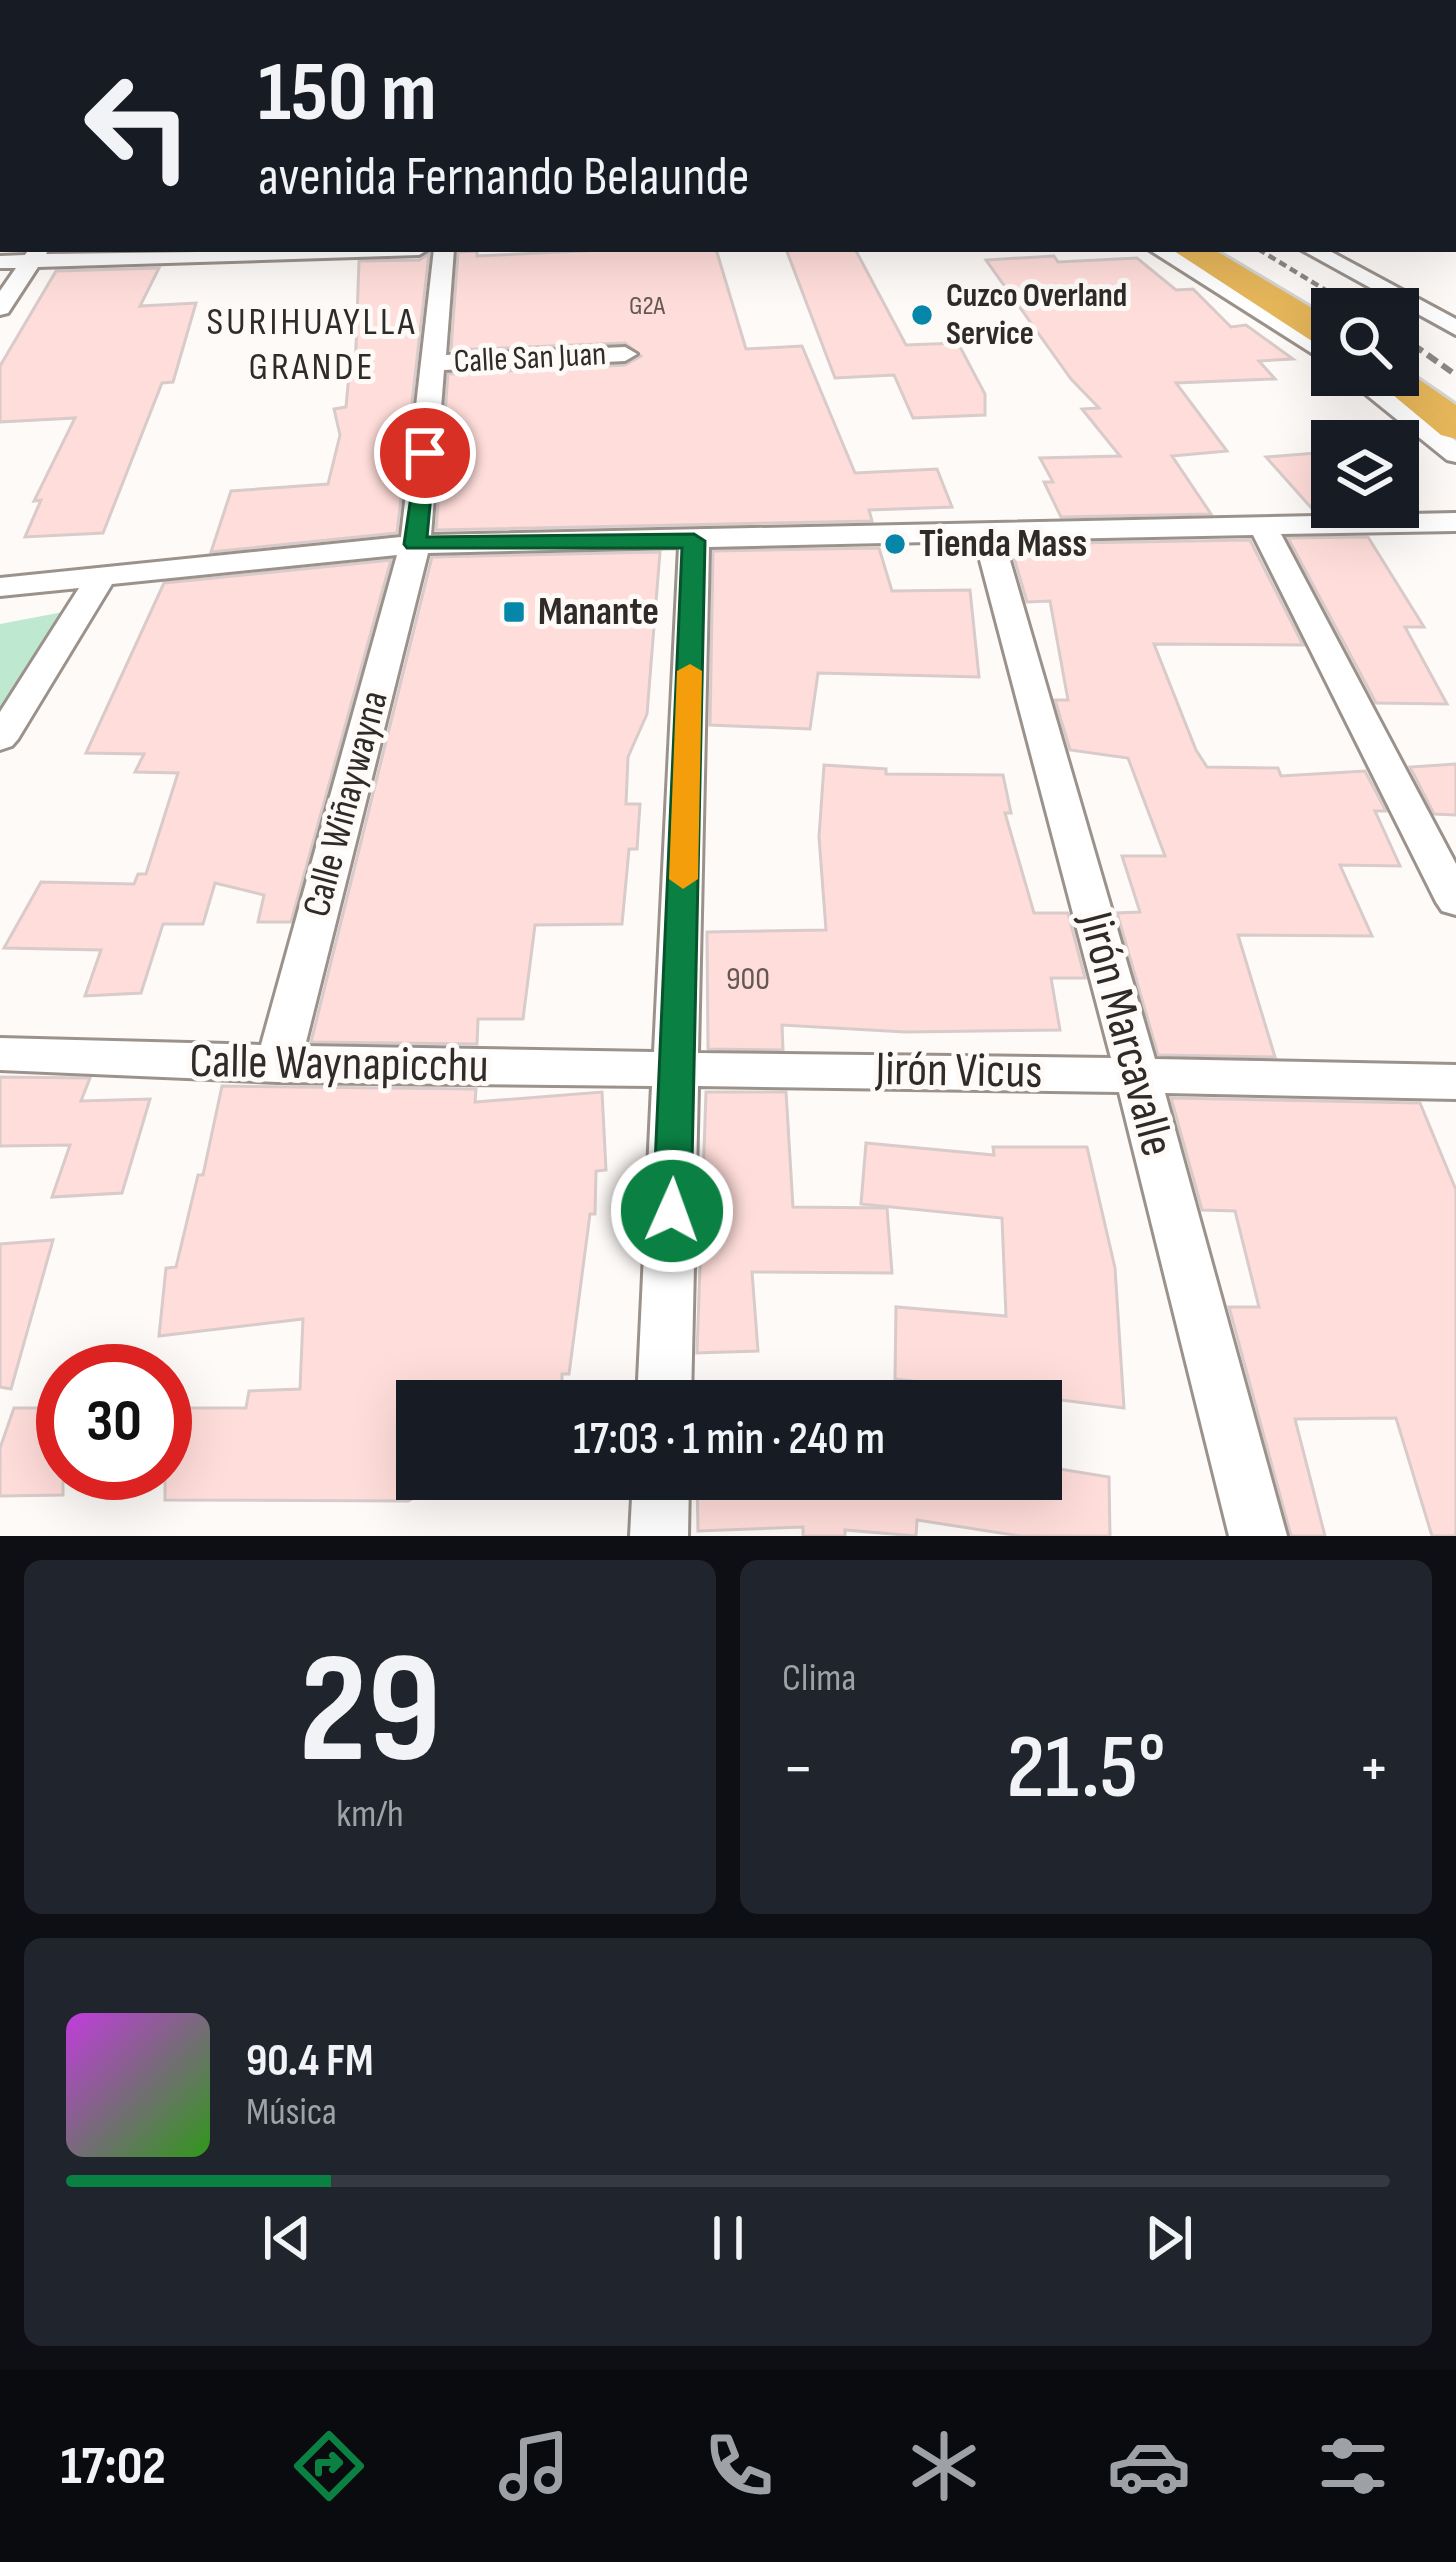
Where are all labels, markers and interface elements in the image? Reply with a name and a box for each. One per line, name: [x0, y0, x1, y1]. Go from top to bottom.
text: 150 m: [258, 43, 437, 144]
icon: left: [60, 48, 216, 204]
text: avenida Fernando Belaunde: [258, 145, 750, 210]
place label: Cuzco Overland Service: [946, 276, 1127, 354]
map controls: [1311, 288, 1419, 528]
button: search: [1311, 288, 1419, 396]
house number: G2A: [629, 290, 666, 322]
district label: SURIHUAYLLA GRANDE: [207, 299, 417, 391]
marker: Cuzco Overland Service: [909, 302, 935, 328]
street label: Calle San Juan: [453, 334, 607, 382]
pin: [374, 402, 476, 504]
icon: arrive: [392, 420, 458, 486]
button: layers: [1311, 420, 1419, 528]
place label: Tienda Mass: [919, 521, 1087, 568]
marker: Tienda Mass: [882, 531, 908, 557]
place label: Manante: [538, 589, 659, 636]
marker: Manante: [501, 599, 527, 625]
street label: Calle Wiñaywayna: [293, 686, 399, 922]
street label: Jirón Marcavalle: [1066, 905, 1186, 1162]
house number: 900: [726, 959, 770, 999]
street label: Calle Waynapicchu: [189, 1033, 489, 1095]
street label: Jirón Vicus: [874, 1041, 1043, 1101]
position arrow: [609, 1148, 735, 1274]
speed limit sign: 30: [36, 1344, 192, 1500]
text: 17:03 · 1 min · 240 m: [573, 1412, 885, 1467]
text: 29: [299, 1619, 441, 1806]
text: Clima: [782, 1655, 856, 1702]
text: 21.5°: [1006, 1715, 1166, 1823]
text: −: [782, 1730, 814, 1809]
text: +: [1358, 1730, 1390, 1809]
text: km/h: [336, 1791, 404, 1838]
text: 90.4 FM: [246, 2034, 373, 2089]
text: Música: [246, 2089, 337, 2136]
icon: previous: [254, 2205, 320, 2271]
icon: pause: [695, 2205, 761, 2271]
icon: next: [1136, 2205, 1202, 2271]
icon: directions: [287, 2424, 371, 2508]
icon: music: [492, 2424, 576, 2508]
icon: phone: [697, 2424, 781, 2508]
icon: climate: [902, 2424, 986, 2508]
icon: car: [1107, 2424, 1191, 2508]
icon: filters: [1311, 2424, 1395, 2508]
text: 17:02: [60, 2434, 166, 2499]

